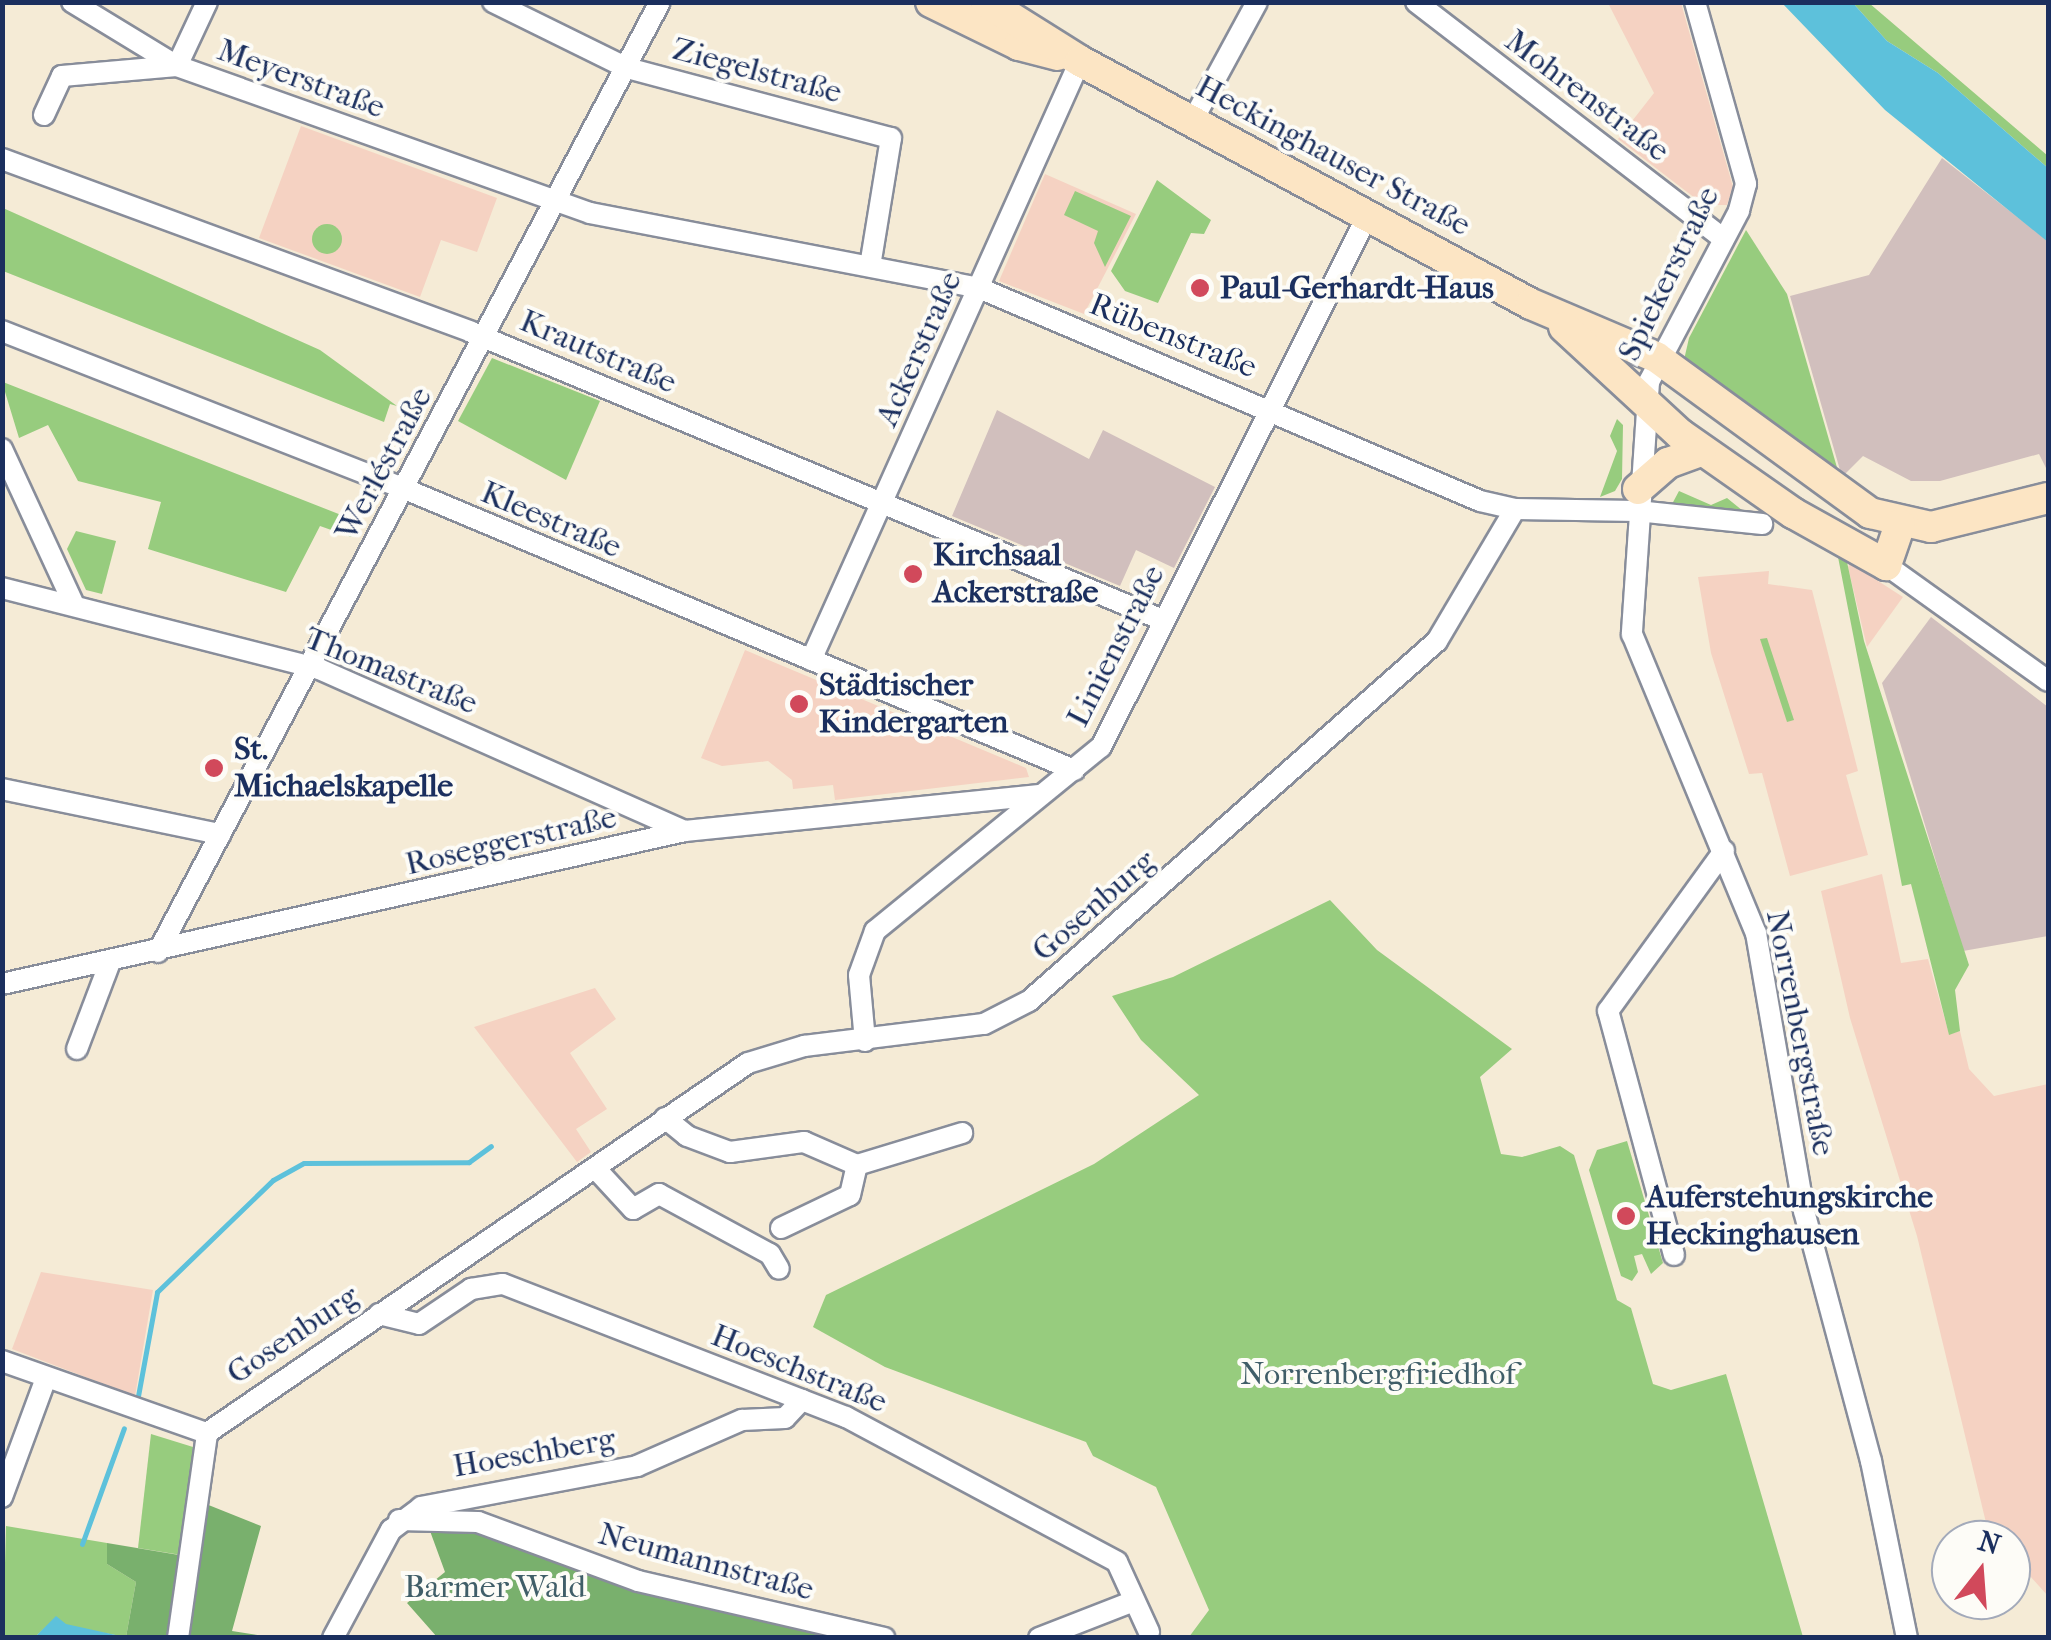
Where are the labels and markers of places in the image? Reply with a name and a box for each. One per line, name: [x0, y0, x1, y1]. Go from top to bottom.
place label: Paul-Gerhardt-Haus: [1220, 269, 1494, 307]
marker: Paul-Gerhardt-Haus: [1189, 277, 1211, 299]
place label: Kirchsaal Ackerstraße: [933, 537, 1098, 612]
marker: Kirchsaal Ackerstraße: [902, 563, 924, 585]
place label: Städtischer Kindergarten: [819, 667, 1008, 742]
marker: Städtischer Kindergarten: [788, 693, 810, 715]
place label: St. Michaelskapelle: [234, 731, 453, 806]
marker: St. Michaelskapelle: [203, 757, 225, 779]
place label: Auferstehungskirche Heckinghausen: [1646, 1179, 1933, 1254]
marker: Auferstehungskirche Heckinghausen: [1615, 1205, 1637, 1227]

